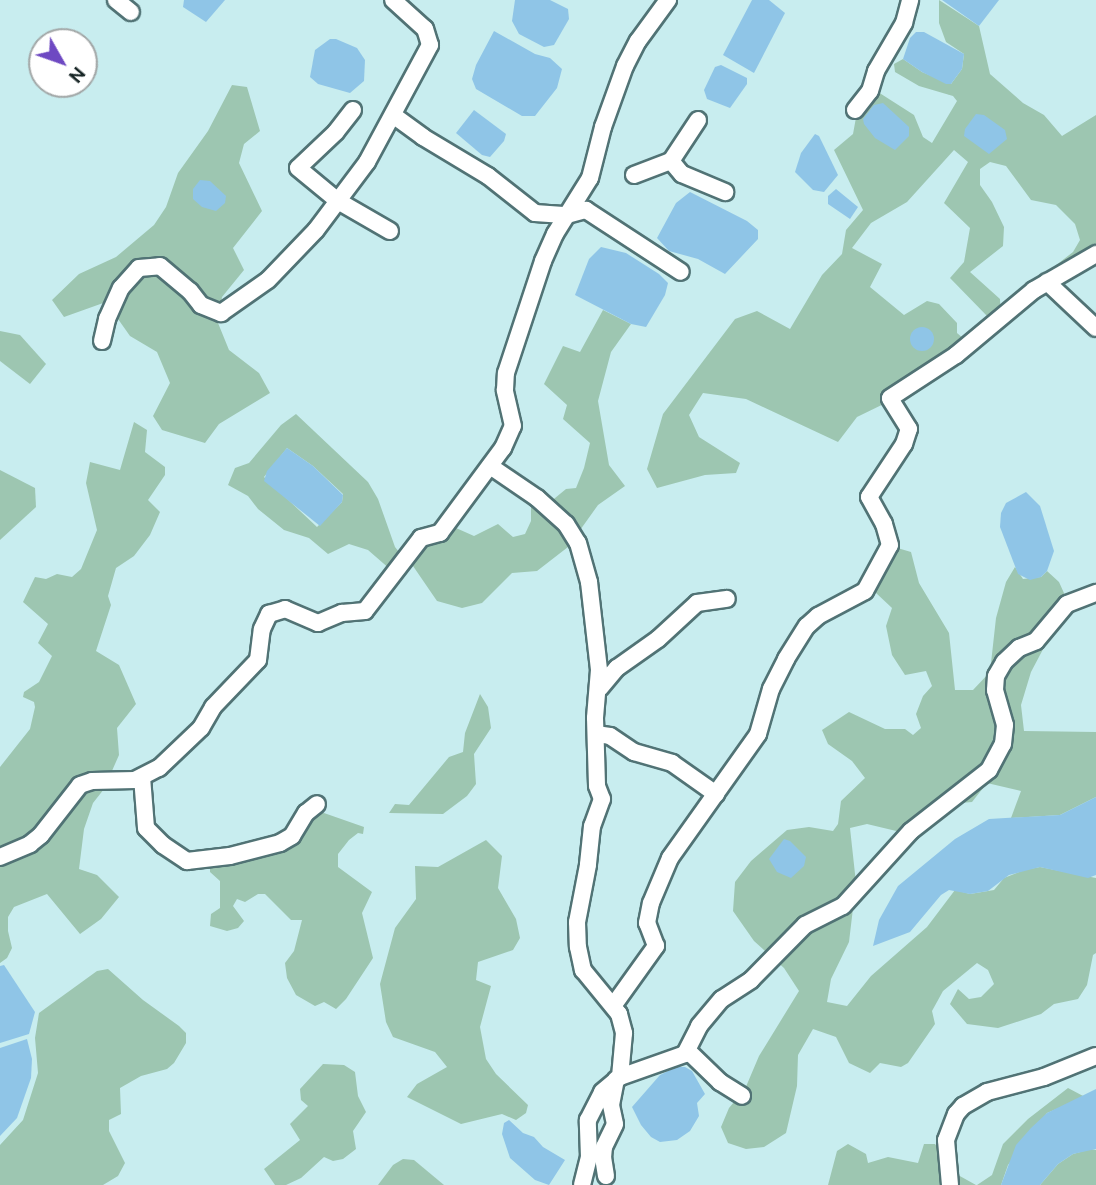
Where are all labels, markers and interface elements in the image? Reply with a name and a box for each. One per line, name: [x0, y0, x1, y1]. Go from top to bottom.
north arrow: [28, 28, 98, 98]
text: N: [65, 63, 91, 88]

